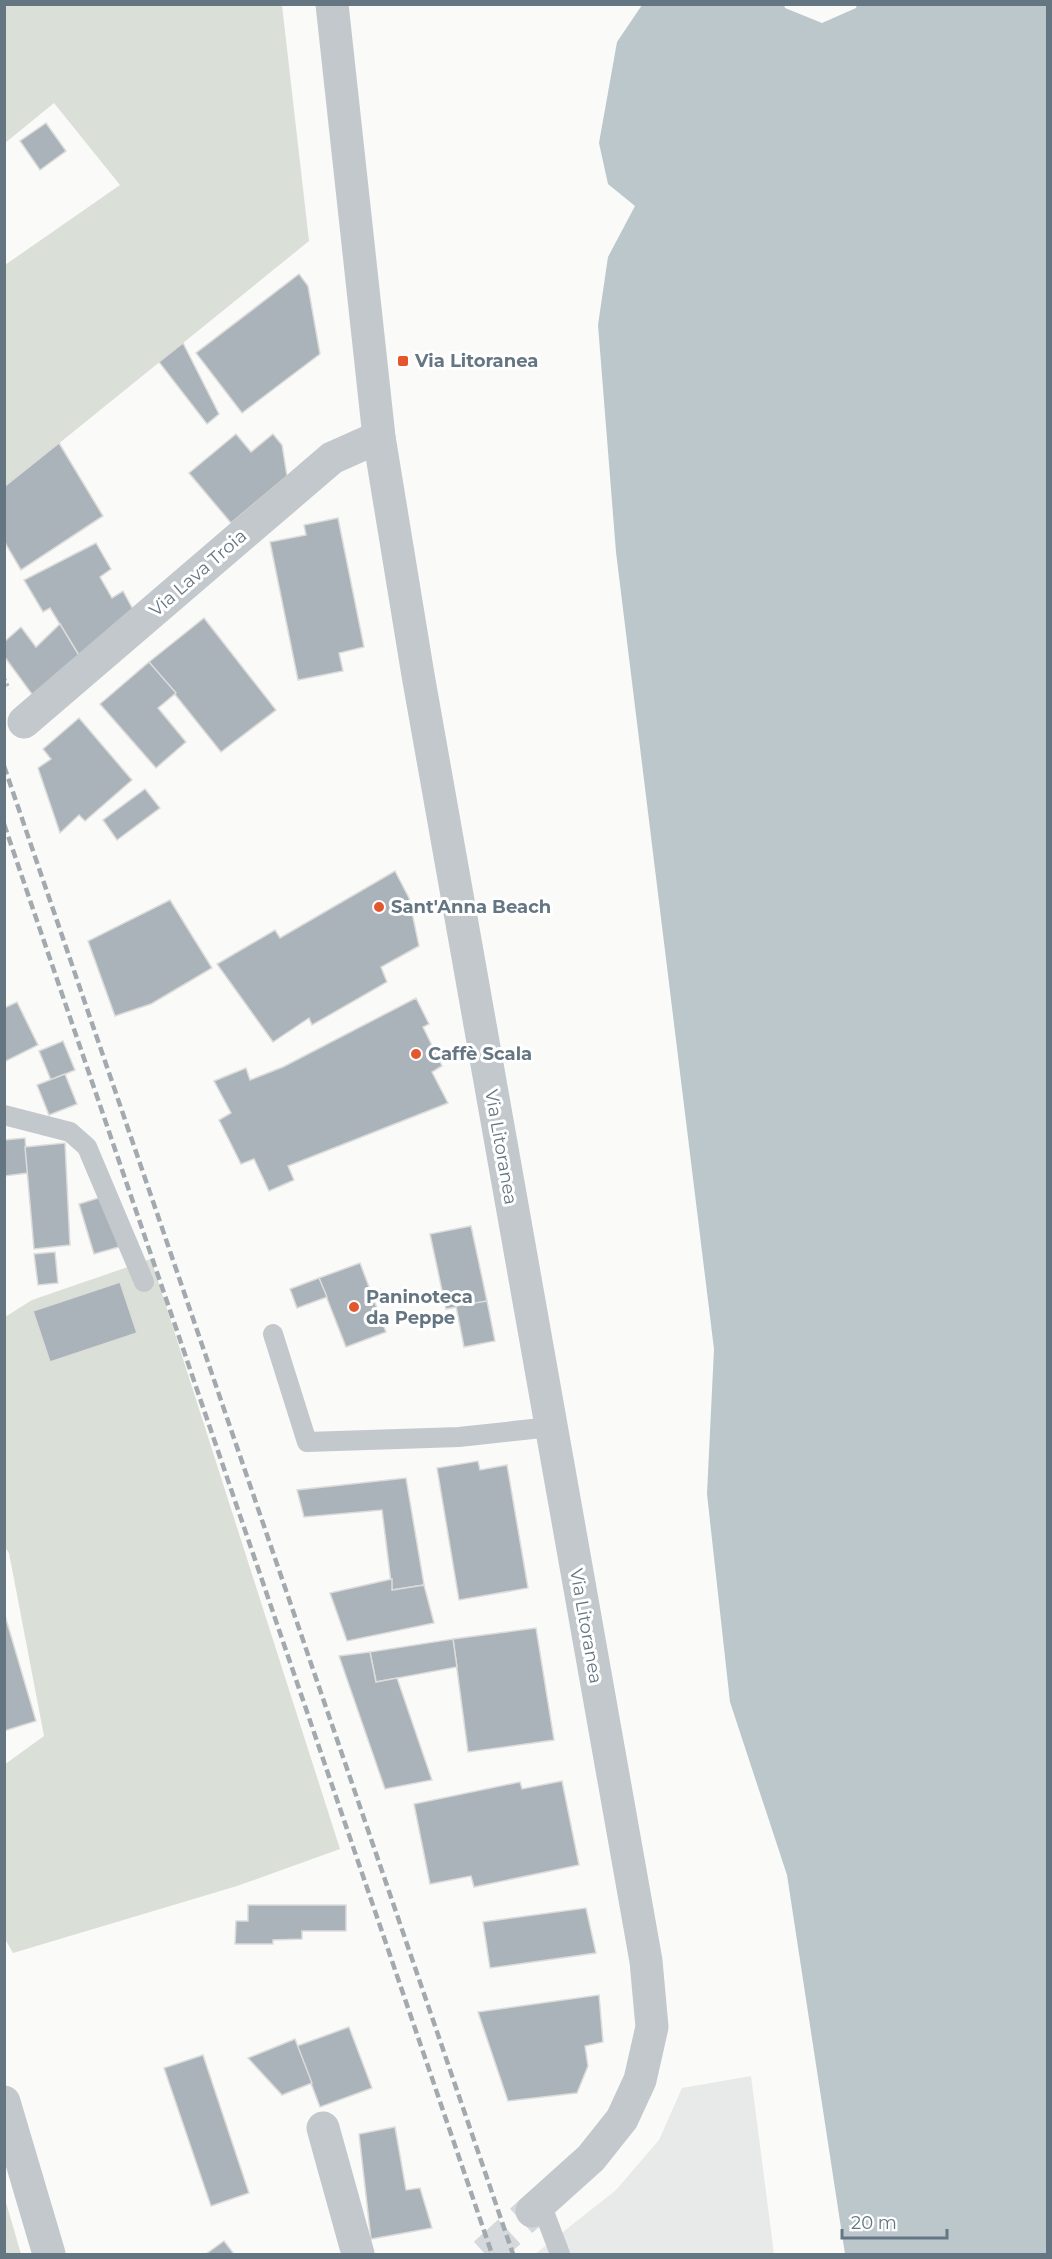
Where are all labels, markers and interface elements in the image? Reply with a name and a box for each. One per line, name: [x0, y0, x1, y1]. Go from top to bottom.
place label: Via Litoranea: [414, 350, 538, 372]
marker: Via Litoranea: [396, 354, 410, 368]
street label: Via Lava Troia: [145, 525, 251, 621]
place label: Sant'Anna Beach: [391, 896, 551, 918]
marker: Sant'Anna Beach: [372, 900, 386, 914]
place label: Caffè Scala: [428, 1043, 532, 1065]
marker: Caffè Scala: [409, 1047, 423, 1061]
street label: Via Litoranea: [480, 1088, 522, 1206]
place label: Paninoteca da Peppe: [366, 1286, 473, 1329]
marker: Paninoteca da Peppe: [347, 1300, 361, 1314]
street label: Via Litoranea: [565, 1567, 607, 1685]
scale bar: [842, 2202, 947, 2240]
text: 20 m: [851, 2212, 897, 2234]

